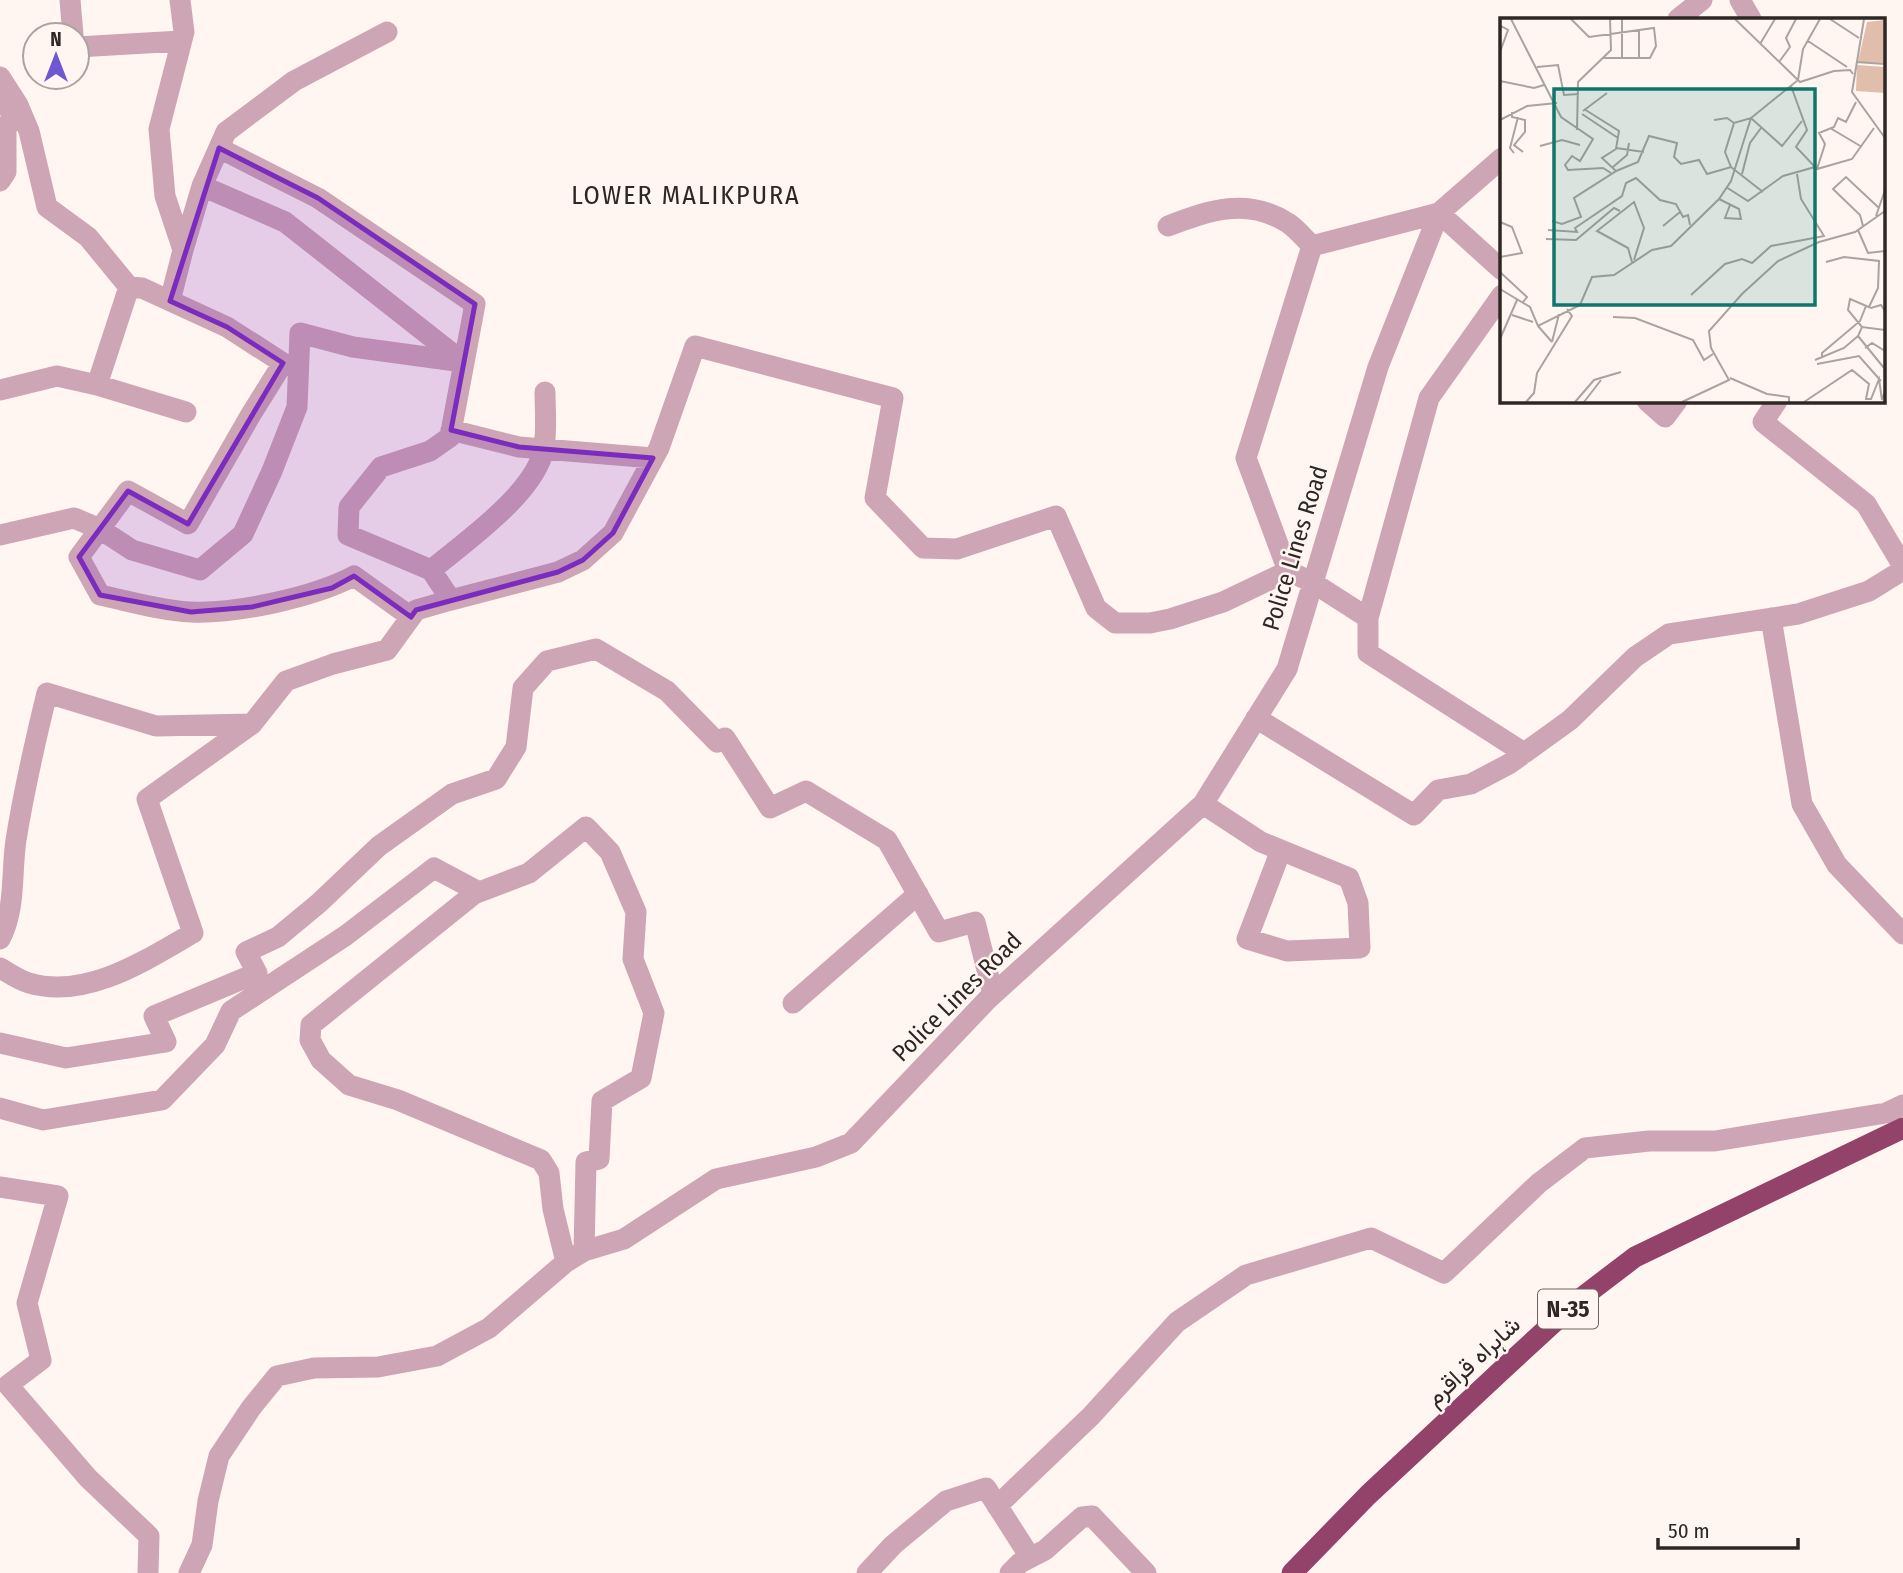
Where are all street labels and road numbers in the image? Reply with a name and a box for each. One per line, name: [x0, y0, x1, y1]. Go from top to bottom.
street label: Police Lines Road: [1257, 462, 1333, 634]
street label: Police Lines Road: [887, 927, 1027, 1067]
road number: N-35: [1538, 1290, 1598, 1328]
street label: شاہراہ قراقرم: [1420, 1310, 1527, 1413]

